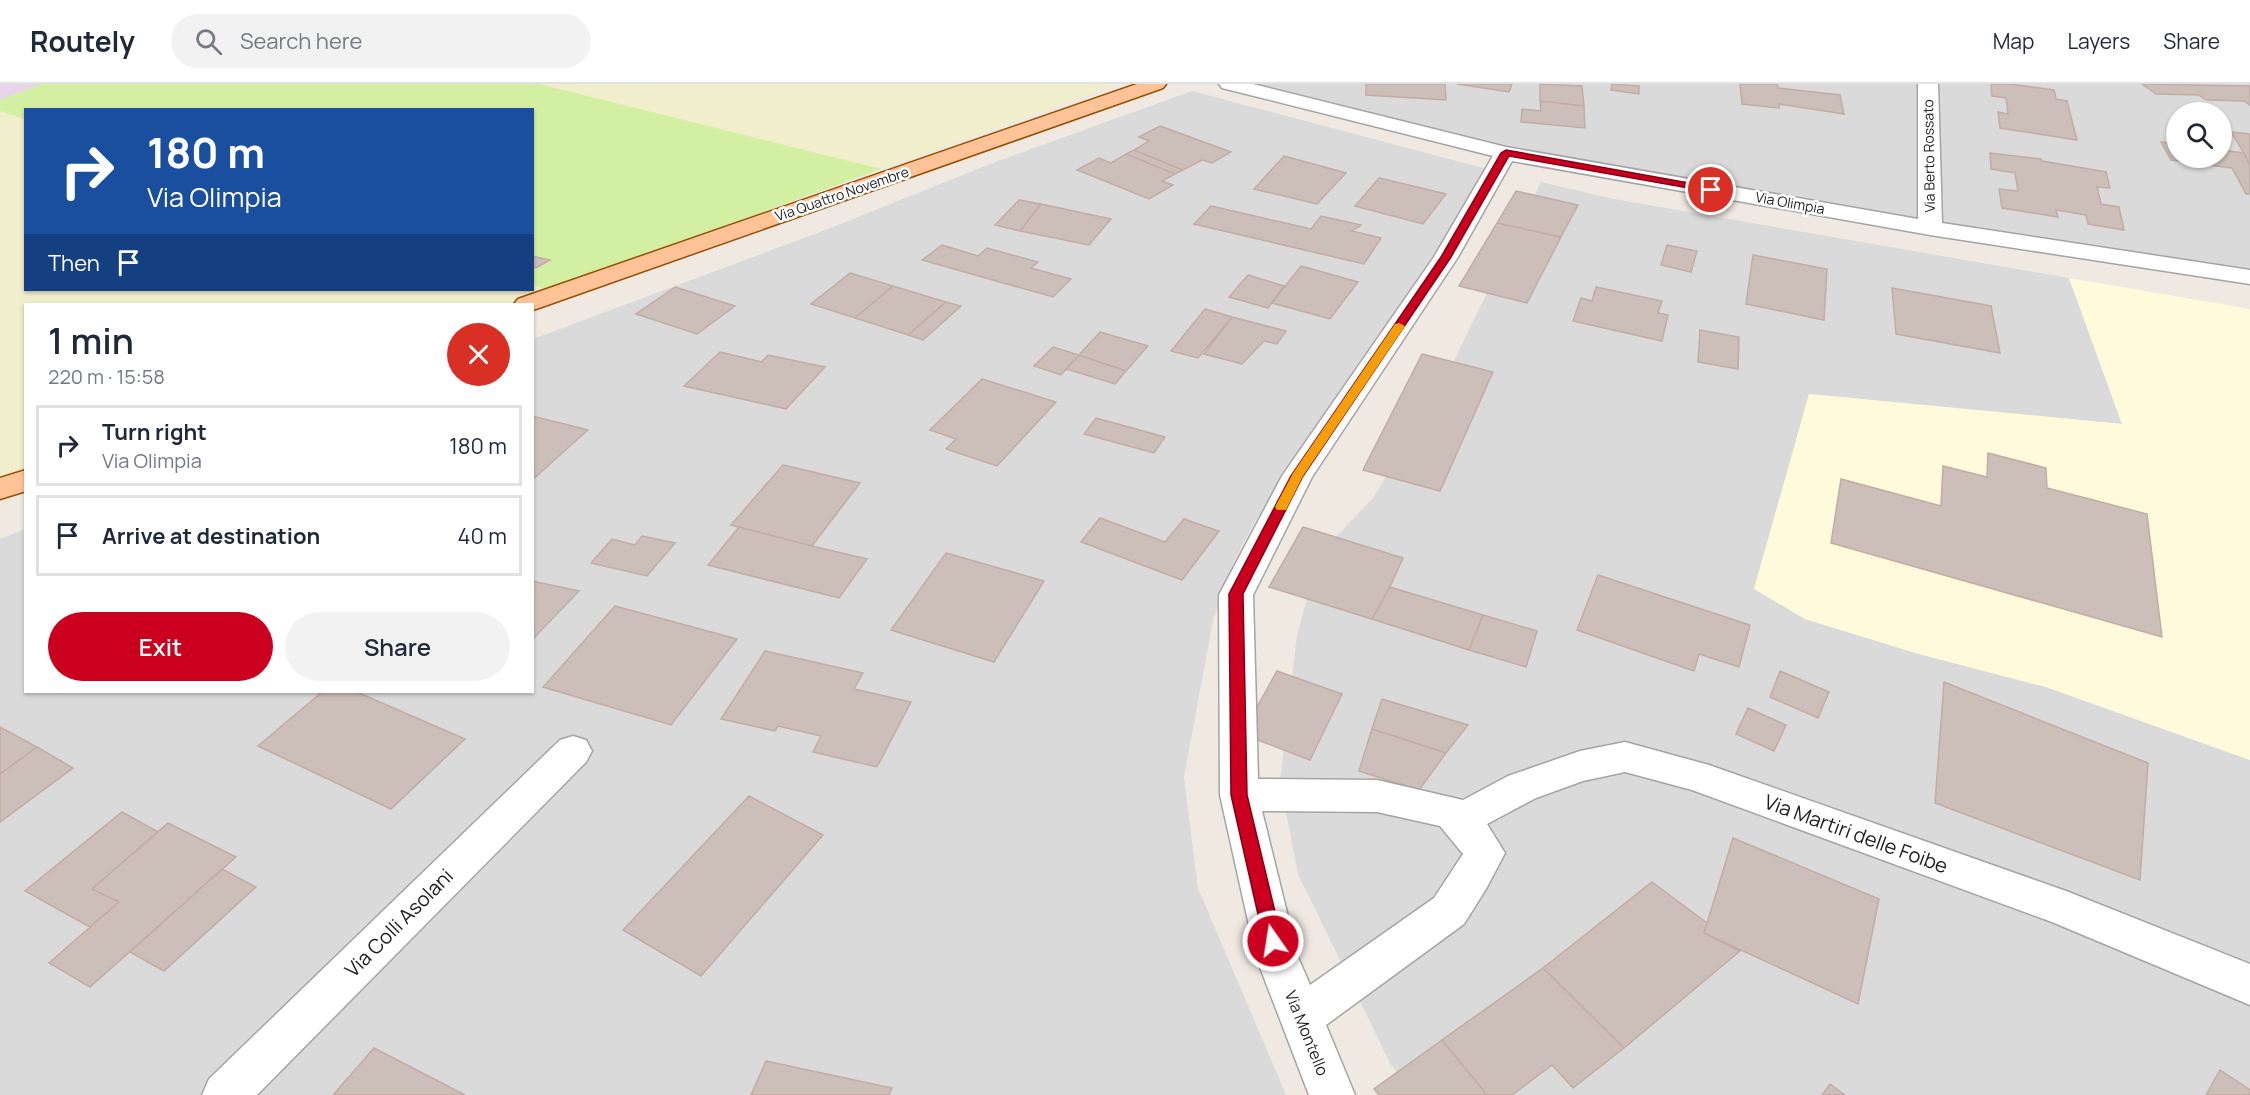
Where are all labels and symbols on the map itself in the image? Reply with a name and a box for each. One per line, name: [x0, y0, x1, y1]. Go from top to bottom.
street label: Via Berto Rossato: [1918, 99, 1939, 213]
street label: Via Quattro Novembre: [772, 162, 911, 225]
pin: [1685, 164, 1736, 215]
street label: Via Olimpia: [1754, 187, 1826, 218]
street label: Via Martiri delle Foibe: [1761, 788, 1952, 879]
street label: Via Colli Asolani: [339, 863, 459, 983]
position arrow: [1241, 909, 1305, 973]
street label: Via Montello: [1280, 987, 1334, 1079]

